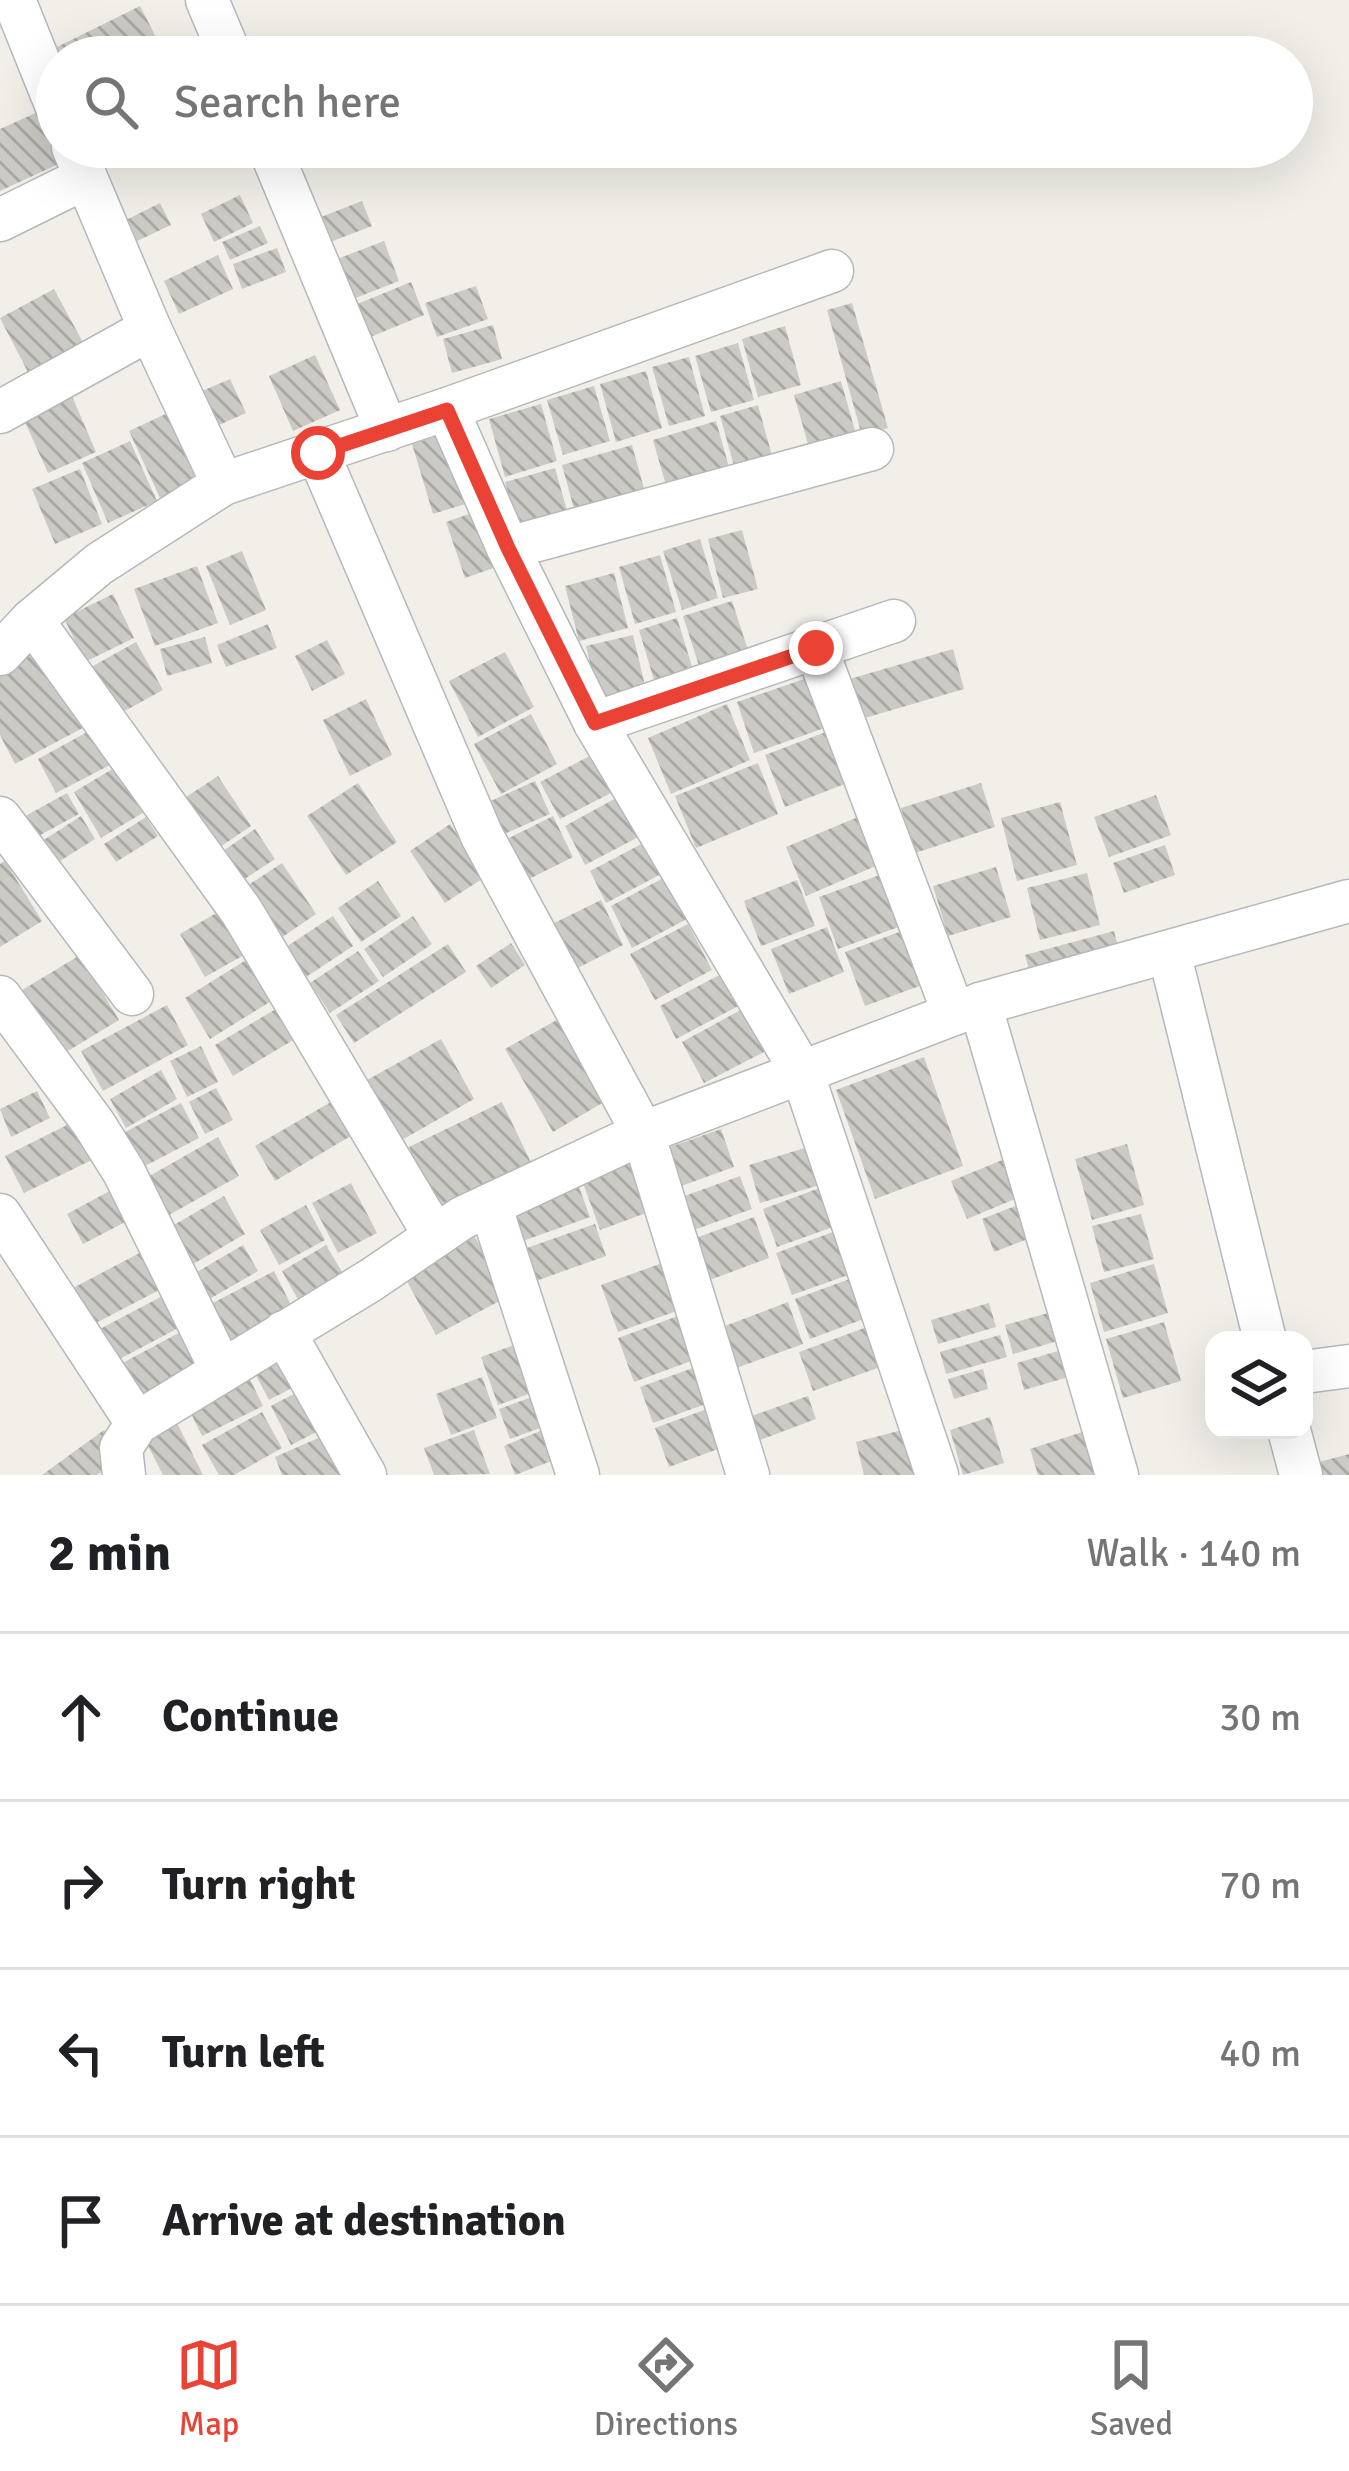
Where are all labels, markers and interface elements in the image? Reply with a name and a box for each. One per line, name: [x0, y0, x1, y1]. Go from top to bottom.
search box: [36, 36, 1313, 168]
icon: search: [78, 69, 144, 135]
text: Search here: [174, 75, 401, 130]
route start: [291, 426, 345, 480]
route end: [789, 621, 843, 675]
map controls: [1205, 1331, 1313, 1439]
button: layers: [1205, 1331, 1313, 1439]
text: 2 min: [48, 1522, 171, 1585]
text: Walk · 140 m: [1087, 1529, 1301, 1577]
icon: ahead: [48, 1684, 114, 1750]
text: Continue: [162, 1689, 339, 1744]
text: 30 m: [1219, 1693, 1301, 1741]
icon: right: [48, 1852, 114, 1918]
text: Turn right: [162, 1857, 356, 1912]
text: 70 m: [1219, 1861, 1301, 1909]
icon: left: [48, 2020, 114, 2086]
text: Turn left: [162, 2025, 325, 2080]
text: 40 m: [1219, 2029, 1301, 2077]
icon: arrive: [48, 2188, 114, 2254]
text: Arrive at destination: [162, 2193, 566, 2248]
tab: Map: [176, 2332, 242, 2445]
tab: Directions: [594, 2332, 738, 2445]
tab: Saved: [1090, 2332, 1173, 2445]

